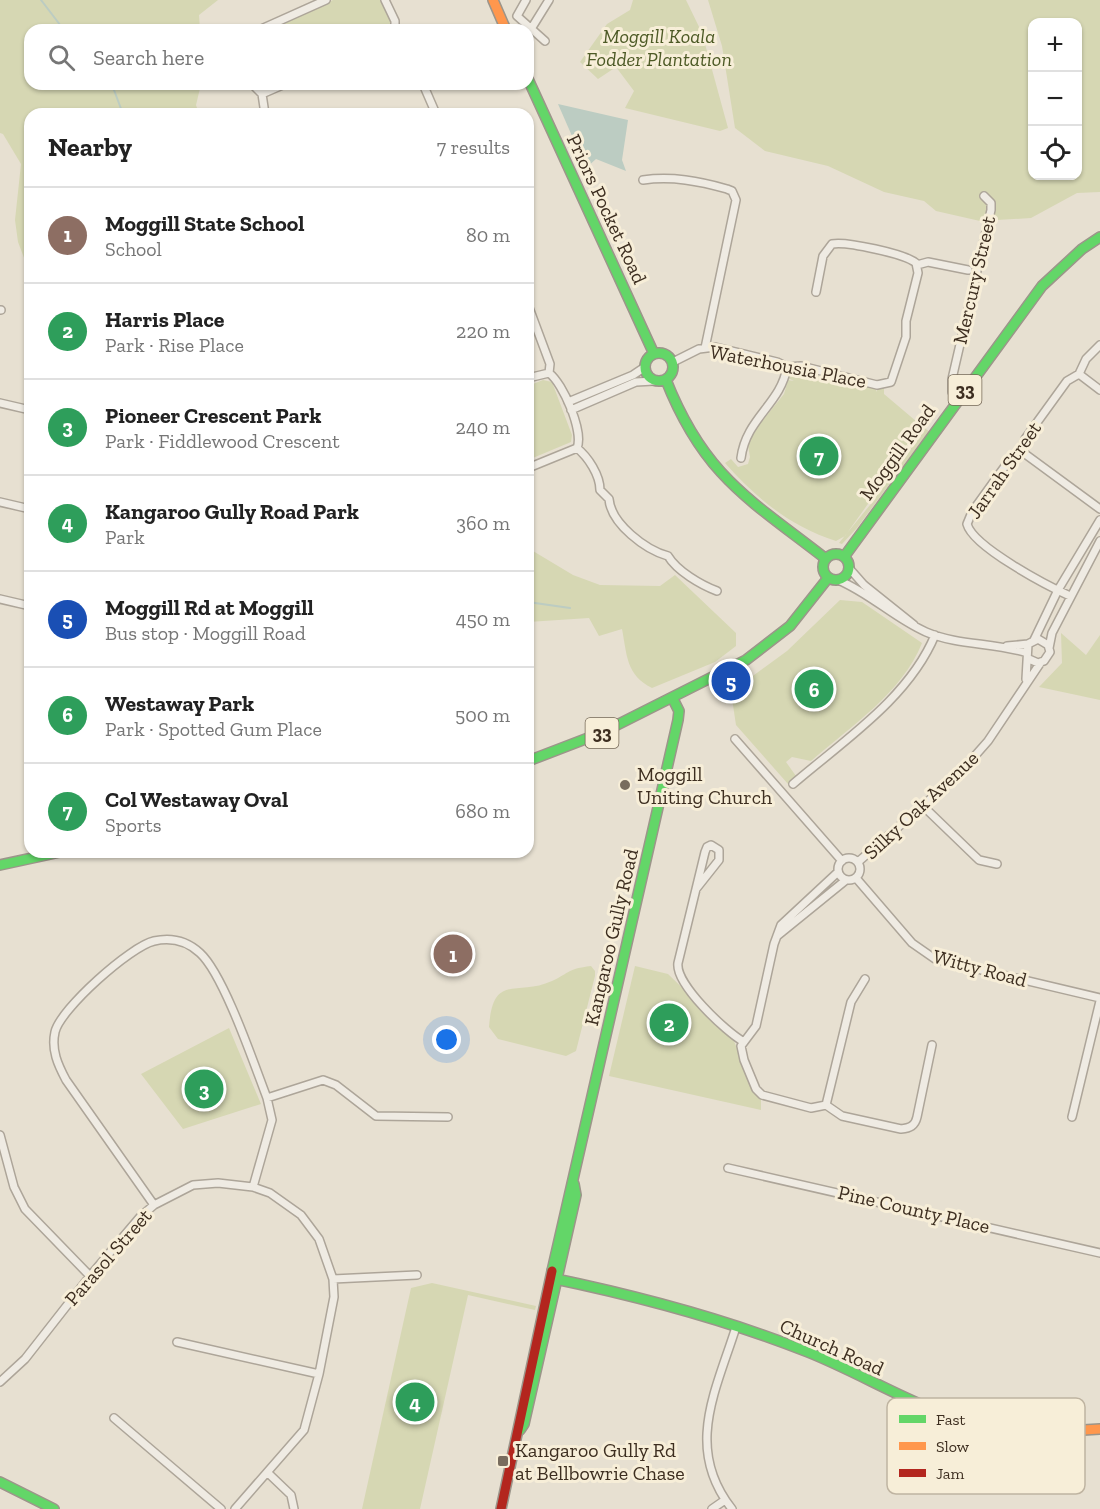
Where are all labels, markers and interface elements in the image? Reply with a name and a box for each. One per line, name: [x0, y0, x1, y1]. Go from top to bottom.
map controls: [1028, 18, 1082, 180]
button: +: [1028, 18, 1082, 72]
search box: [24, 24, 534, 90]
park label: Moggill Koala Fodder Plantation: [586, 24, 732, 71]
icon: search: [45, 41, 78, 74]
text: Search here: [93, 44, 204, 71]
button: −: [1028, 72, 1082, 126]
button: locate: [1028, 126, 1082, 180]
street label: Priors Pocket Road: [562, 130, 652, 288]
text: Nearby: [48, 131, 132, 163]
text: 7 results: [437, 135, 510, 159]
text: Moggill State School: [105, 210, 304, 237]
street label: Mercury Street: [948, 213, 1001, 346]
text: 1: [63, 223, 72, 247]
text: 80 m: [466, 223, 510, 247]
text: School: [105, 237, 162, 261]
text: Harris Place: [105, 306, 224, 333]
text: 2: [62, 319, 73, 343]
text: 220 m: [456, 319, 510, 343]
text: Park · Rise Place: [105, 333, 244, 357]
street label: Waterhousia Place: [708, 339, 868, 393]
road number: 33: [948, 375, 982, 405]
street label: Moggill Road: [854, 399, 940, 505]
text: Pioneer Crescent Park: [105, 402, 321, 429]
text: 3: [62, 415, 73, 439]
text: 240 m: [456, 415, 510, 439]
street label: Jarrah Street: [962, 416, 1047, 523]
text: Park · Fiddlewood Crescent: [105, 429, 340, 453]
pin: 7: [800, 434, 838, 478]
text: Kangaroo Gully Road Park: [105, 498, 359, 525]
text: 4: [62, 511, 73, 535]
text: 360 m: [456, 511, 510, 535]
text: Park: [105, 525, 145, 549]
text: Moggill Rd at Moggill: [105, 594, 314, 621]
text: 5: [62, 607, 73, 631]
text: 450 m: [456, 607, 510, 631]
text: Bus stop · Moggill Road: [105, 621, 306, 645]
pin: 5: [712, 658, 750, 704]
pin: 6: [794, 666, 834, 712]
text: Westaway Park: [105, 690, 254, 717]
text: 6: [62, 703, 73, 727]
text: 500 m: [455, 703, 510, 727]
text: Park · Spotted Gum Place: [105, 717, 322, 741]
road number: 33: [586, 718, 618, 748]
street label: Silky Oak Avenue: [859, 746, 983, 864]
place label: Moggill Uniting Church: [637, 762, 773, 809]
marker: Moggill Uniting Church: [618, 778, 632, 792]
text: Col Westaway Oval: [105, 786, 288, 813]
text: 7: [63, 799, 72, 823]
text: 680 m: [455, 799, 510, 823]
text: Sports: [105, 813, 162, 837]
street label: Kangaroo Gully Road: [579, 846, 643, 1028]
pin: 1: [434, 932, 472, 976]
street label: Witty Road: [930, 944, 1030, 992]
pin: 2: [650, 1000, 688, 1046]
your location: [432, 1025, 461, 1054]
pin: 3: [184, 1066, 224, 1112]
street label: Pine County Place: [836, 1180, 992, 1238]
street label: Parasol Street: [59, 1203, 157, 1310]
street label: Church Road: [776, 1313, 888, 1381]
pin: 4: [396, 1380, 434, 1424]
legend: [887, 1398, 1085, 1494]
text: Fast: [936, 1410, 965, 1429]
text: Slow: [936, 1437, 970, 1456]
place label: Kangaroo Gully Rd at Bellbowrie Chase: [515, 1438, 685, 1485]
marker: Kangaroo Gully Rd at Bellbowrie Chase: [496, 1454, 510, 1468]
text: Jam: [936, 1464, 965, 1483]

